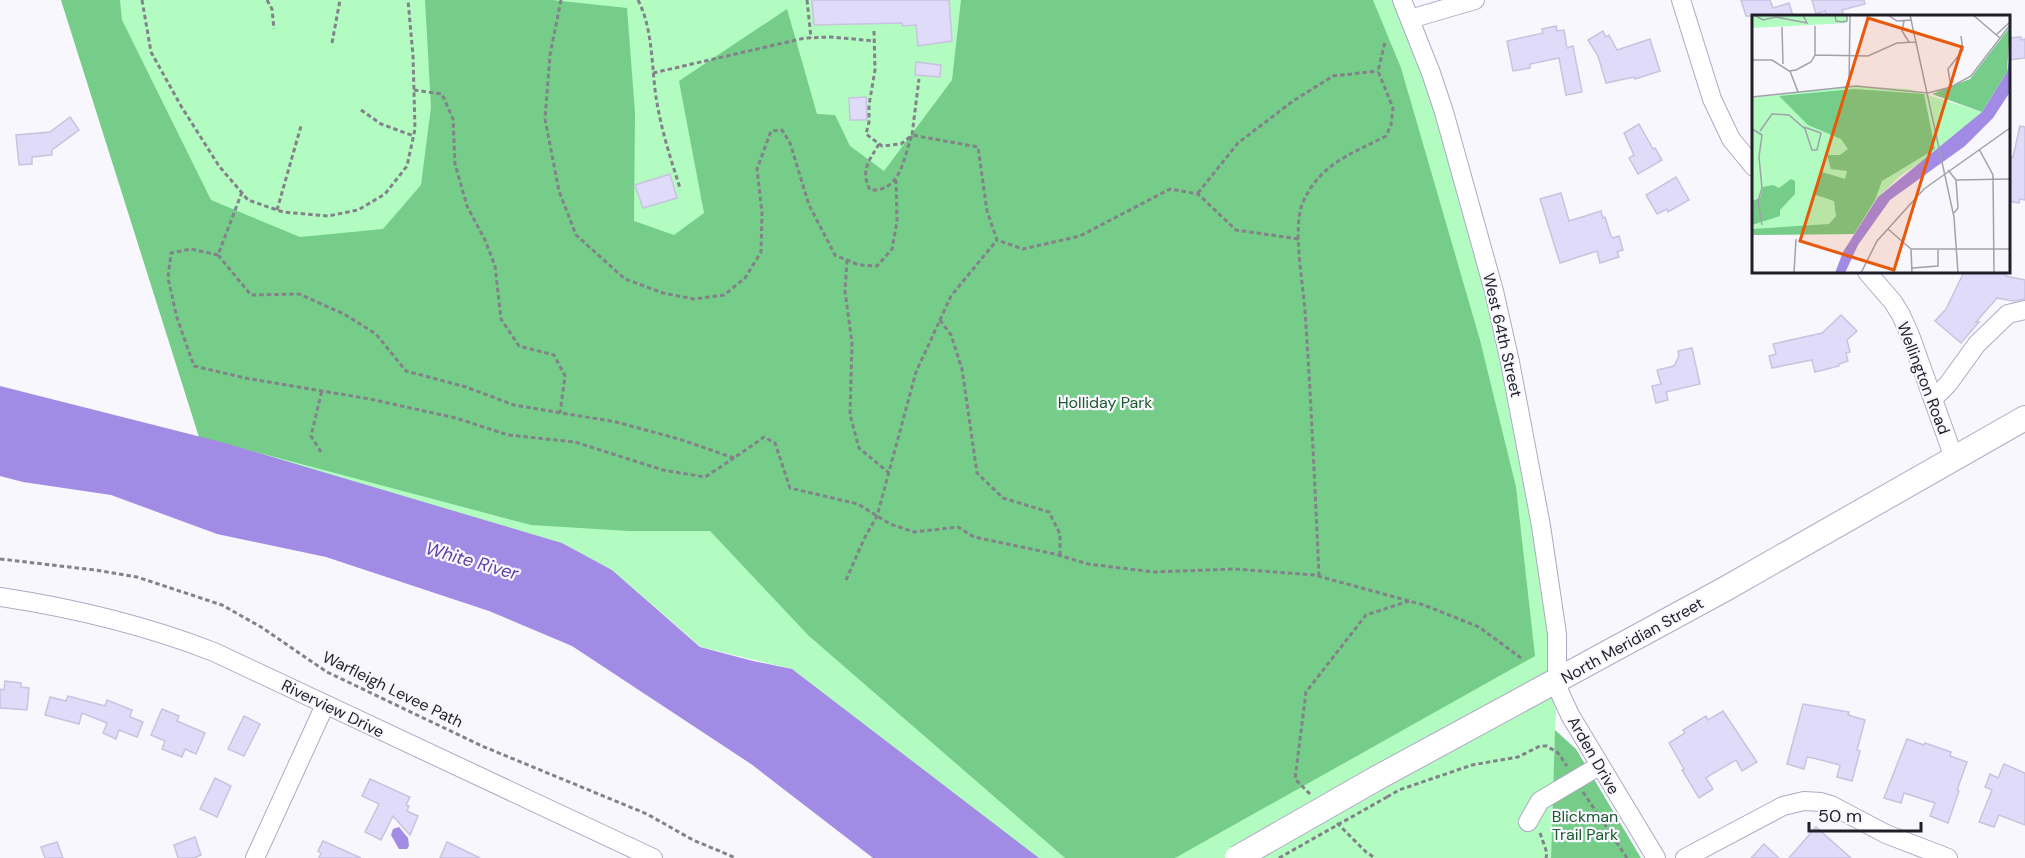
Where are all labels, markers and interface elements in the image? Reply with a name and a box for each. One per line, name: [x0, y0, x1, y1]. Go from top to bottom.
inset map: [1752, 15, 2010, 273]
street label: West 64th Street: [1478, 271, 1527, 399]
street label: Wellington Road: [1892, 319, 1955, 438]
park label: Holliday Park: [1058, 392, 1152, 413]
water label: White River: [423, 536, 523, 586]
street label: North Meridian Street: [1557, 593, 1707, 688]
street label: Warfleigh Levee Path: [319, 646, 467, 733]
street label: Riverview Drive: [278, 675, 388, 742]
street label: Arden Drive: [1563, 712, 1624, 798]
scale bar: [1809, 795, 1922, 833]
text: 50 m: [1818, 804, 1862, 828]
park label: Blickman Trail Park: [1552, 806, 1618, 845]

